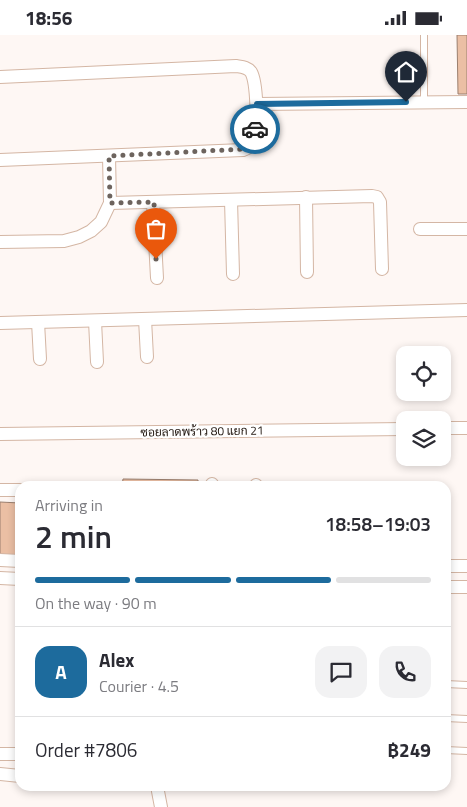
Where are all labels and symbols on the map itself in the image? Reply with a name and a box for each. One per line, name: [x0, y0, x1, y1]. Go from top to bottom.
pin: [385, 51, 427, 102]
courier: [230, 104, 280, 154]
pin: [135, 208, 177, 259]
street label: ซอยลาดพร้าว 80 แยก 21: [140, 420, 264, 442]

